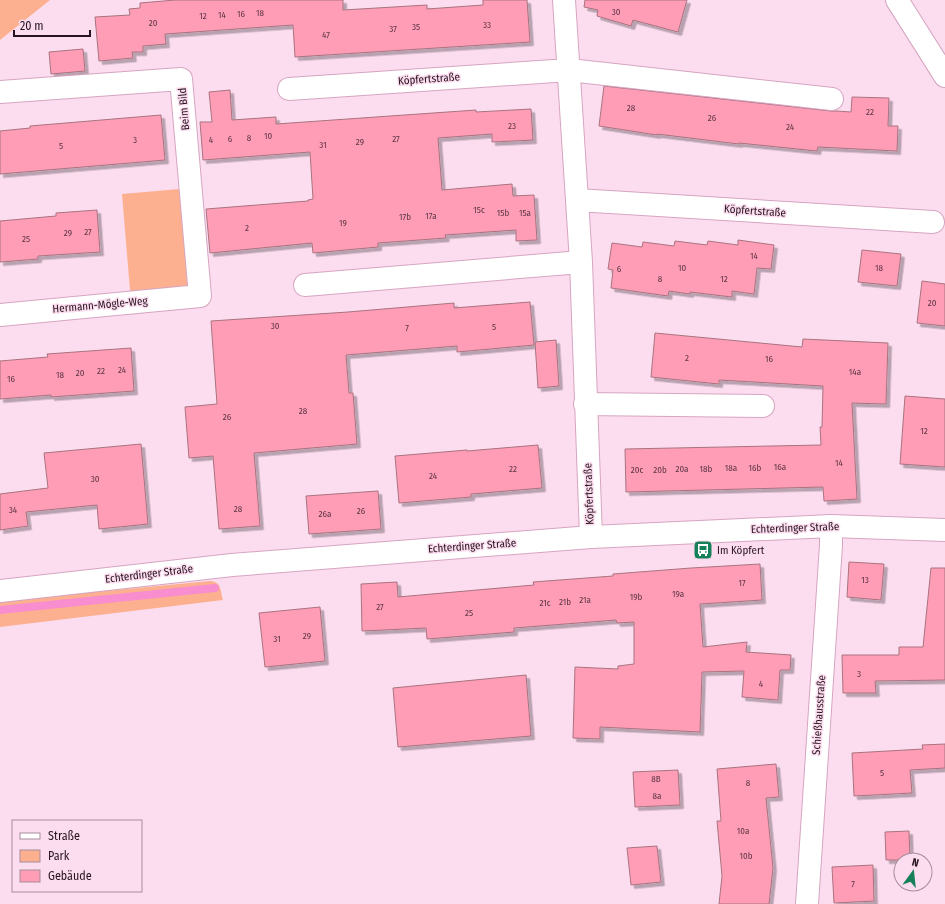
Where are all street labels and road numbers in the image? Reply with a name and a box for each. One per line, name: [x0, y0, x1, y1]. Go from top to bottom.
street label: Köpfertstraße: [398, 70, 460, 88]
street label: Beim Bild: [176, 87, 192, 131]
street label: Köpfertstraße: [724, 202, 786, 220]
street label: Hermann-Mögle-Weg: [52, 294, 149, 316]
street label: Köpfertstraße: [581, 463, 597, 525]
street label: Echterdinger Straße: [751, 520, 839, 536]
street label: Echterdinger Straße: [427, 536, 517, 556]
street label: Echterdinger Straße: [104, 562, 194, 586]
street label: Schießhausstraße: [810, 675, 828, 755]

